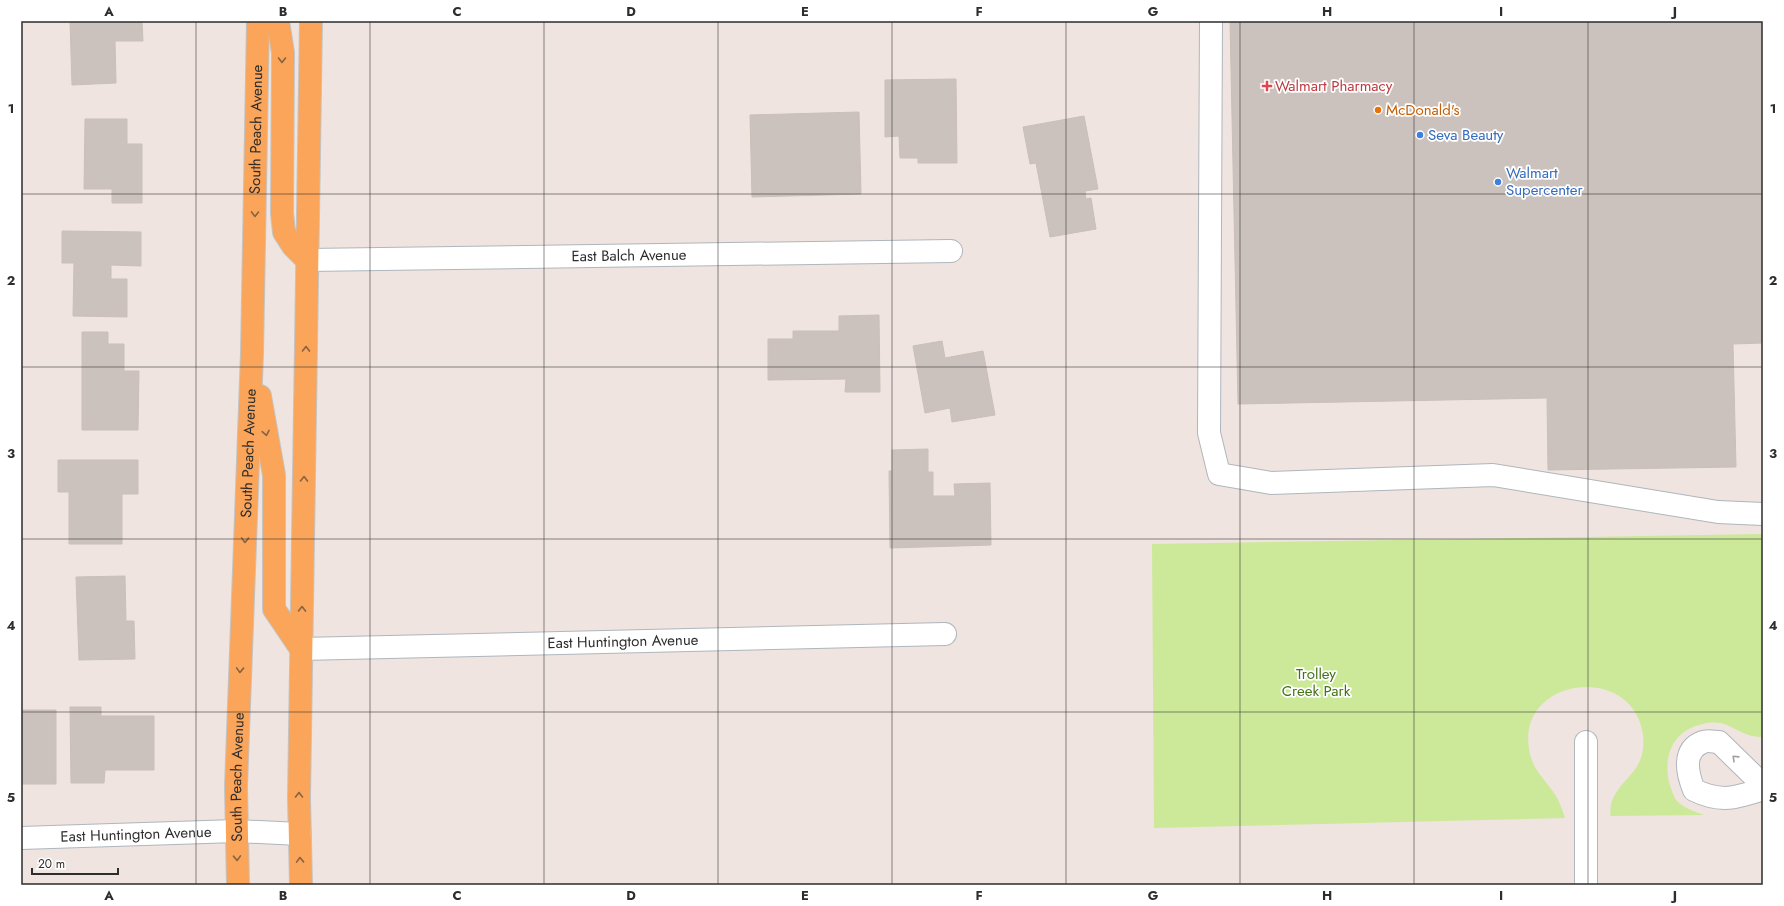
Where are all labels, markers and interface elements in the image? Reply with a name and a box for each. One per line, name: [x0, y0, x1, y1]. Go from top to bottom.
text: A: [103, 2, 114, 21]
text: B: [279, 2, 288, 21]
text: C: [452, 2, 462, 21]
text: D: [626, 2, 636, 21]
text: E: [801, 2, 809, 21]
text: F: [975, 2, 983, 21]
text: G: [1148, 2, 1159, 21]
text: H: [1322, 2, 1332, 21]
text: I: [1499, 2, 1503, 21]
text: J: [1670, 2, 1677, 21]
one-way arrow: [278, 57, 286, 63]
street label: South Peach Avenue: [244, 64, 268, 194]
place label: Walmart Pharmacy: [1275, 75, 1393, 97]
marker: Walmart Pharmacy: [1262, 81, 1272, 91]
text: 1: [8, 99, 14, 118]
place label: McDonald's: [1386, 99, 1460, 121]
text: 1: [1770, 99, 1776, 118]
marker: McDonald's: [1373, 105, 1383, 115]
place label: Seva Beauty: [1428, 124, 1504, 146]
marker: Seva Beauty: [1415, 130, 1425, 140]
place label: Walmart Supercenter: [1506, 162, 1583, 201]
marker: Walmart Supercenter: [1493, 177, 1503, 187]
one-way arrow: [251, 211, 259, 217]
street label: East Balch Avenue: [571, 244, 687, 267]
text: 2: [7, 271, 15, 290]
text: 2: [1769, 271, 1777, 290]
one-way arrow: [301, 346, 310, 352]
street label: South Peach Avenue: [235, 388, 262, 518]
one-way arrow: [262, 430, 270, 436]
text: 3: [7, 444, 15, 463]
text: 3: [1769, 444, 1777, 463]
one-way arrow: [300, 476, 308, 482]
one-way arrow: [241, 537, 249, 543]
one-way arrow: [298, 606, 306, 612]
text: 4: [6, 616, 16, 635]
text: 4: [1768, 616, 1778, 635]
street label: East Huntington Avenue: [547, 629, 699, 654]
park label: Trolley Creek Park: [1282, 663, 1351, 702]
one-way arrow: [236, 667, 244, 673]
street label: South Peach Avenue: [225, 712, 250, 842]
one-way arrow: [1732, 755, 1740, 762]
text: 5: [7, 788, 15, 807]
text: 5: [1769, 788, 1777, 807]
one-way arrow: [295, 792, 303, 798]
street label: East Huntington Avenue: [60, 821, 212, 848]
scale bar: [32, 850, 118, 876]
text: 20 m: [38, 855, 65, 873]
one-way arrow: [233, 855, 241, 861]
one-way arrow: [296, 857, 305, 863]
text: A: [103, 886, 114, 905]
text: B: [279, 886, 288, 905]
text: C: [452, 886, 462, 905]
text: D: [626, 886, 636, 905]
text: E: [801, 886, 809, 905]
text: F: [975, 886, 983, 905]
text: G: [1148, 886, 1159, 905]
text: H: [1322, 886, 1332, 905]
text: I: [1499, 886, 1503, 905]
text: J: [1670, 886, 1677, 905]

